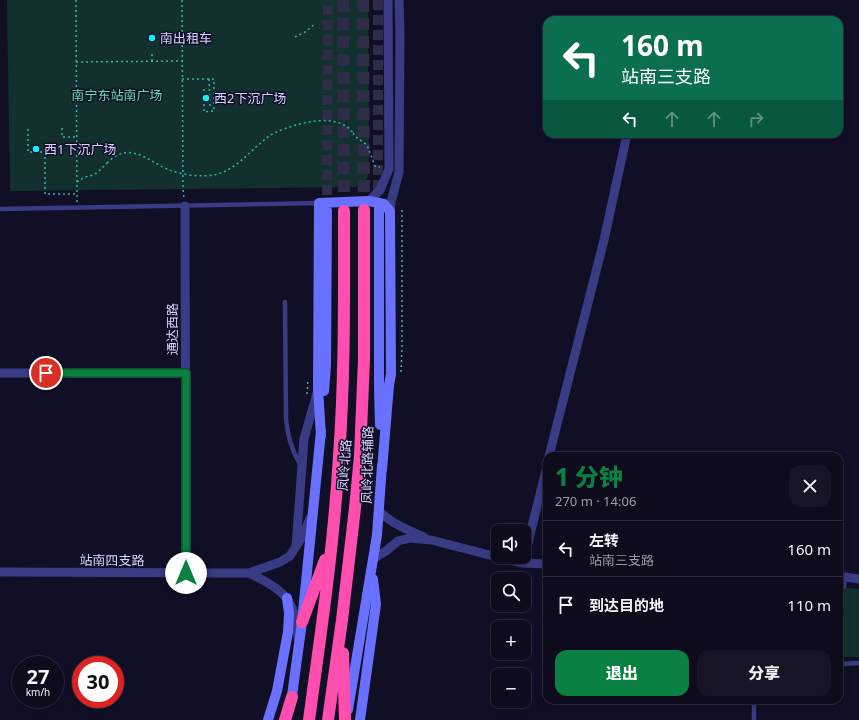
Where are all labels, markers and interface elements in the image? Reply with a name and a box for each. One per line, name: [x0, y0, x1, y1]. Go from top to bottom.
text: 160 m: [621, 26, 704, 64]
place label: 南出租车: [160, 29, 212, 47]
icon: left: [555, 32, 607, 84]
marker: 南出租车: [147, 33, 157, 43]
text: 站南三支路: [621, 64, 711, 88]
park label: 南宁东站南广场: [71, 86, 163, 104]
place label: 西2下沉广场: [214, 89, 286, 107]
marker: 西2下沉广场: [201, 93, 211, 103]
icon: left: [619, 108, 641, 130]
icon: ahead: [661, 108, 683, 130]
icon: ahead: [703, 108, 725, 130]
icon: right: [745, 108, 767, 130]
place label: 西1下沉广场: [44, 140, 116, 158]
marker: 西1下沉广场: [31, 144, 41, 154]
street label: 通达西路: [163, 303, 181, 355]
pin: [29, 356, 63, 390]
icon: arrive: [35, 362, 57, 384]
street label: 凤岭北路辅路: [357, 426, 377, 504]
street label: 凤岭北路: [333, 438, 355, 492]
text: 1 分钟: [555, 460, 623, 493]
button: close: [789, 465, 831, 507]
text: 270 m · 14:06: [555, 492, 636, 510]
map controls: [491, 524, 531, 708]
button: sound: [491, 524, 531, 564]
text: 左转: [589, 530, 619, 550]
icon: left: [555, 538, 577, 560]
text: 160 m: [787, 539, 831, 559]
street label: 站南四支路: [79, 551, 145, 569]
text: 站南三支路: [589, 551, 654, 569]
position arrow: [165, 552, 207, 594]
button: search: [491, 572, 531, 612]
icon: arrive: [555, 594, 577, 616]
text: 到达目的地: [589, 595, 664, 615]
text: 110 m: [787, 595, 831, 615]
button: +: [491, 620, 531, 660]
button: 退出: [555, 650, 689, 696]
button: 分享: [697, 650, 831, 696]
speed limit sign: 30: [72, 656, 124, 708]
text: 27: [27, 663, 49, 690]
button: −: [491, 668, 531, 708]
text: km/h: [26, 685, 50, 699]

